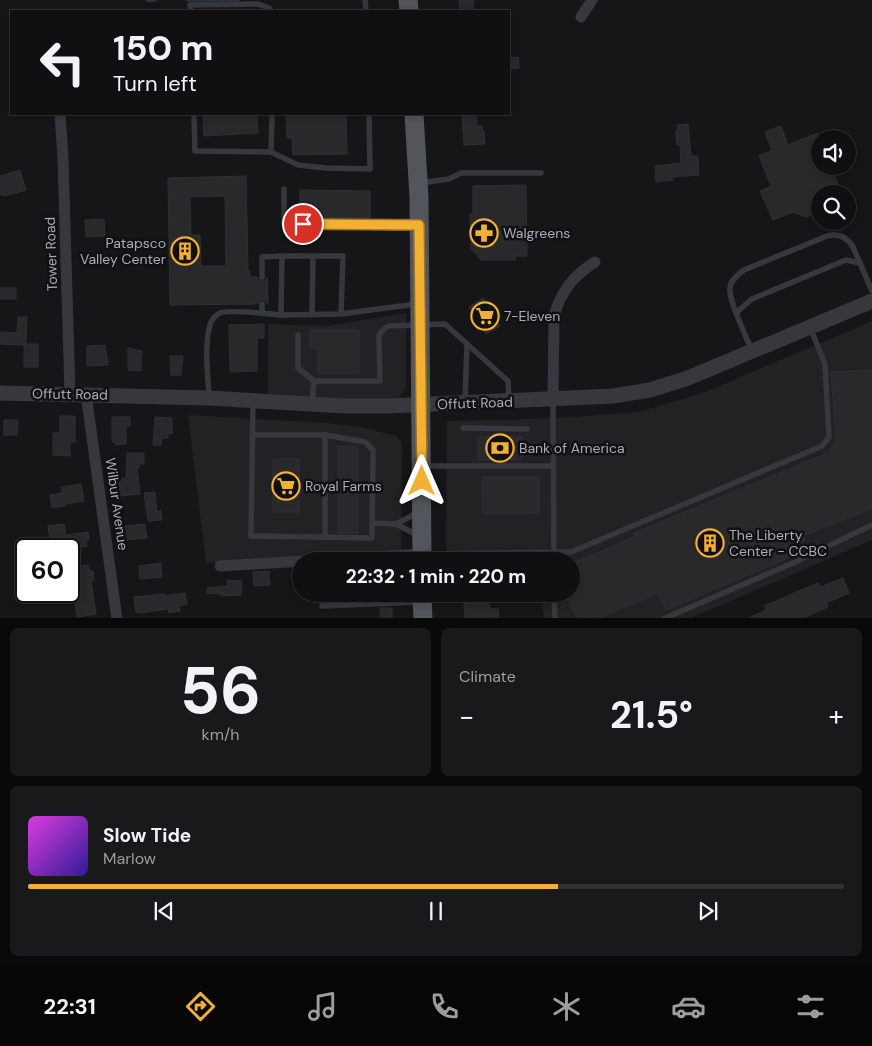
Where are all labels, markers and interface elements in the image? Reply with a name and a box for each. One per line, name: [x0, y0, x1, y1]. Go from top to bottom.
text: 150 m: [113, 25, 213, 71]
icon: left: [30, 30, 95, 95]
text: Turn left: [113, 69, 197, 98]
map controls: [811, 130, 856, 230]
button: sound: [811, 130, 856, 175]
button: search: [811, 185, 856, 230]
pin: [282, 203, 324, 245]
icon: arrive: [289, 210, 317, 238]
street label: Tower Road: [41, 216, 61, 292]
pharmacy icon: Walgreens: [469, 218, 499, 248]
place label: Walgreens: [503, 224, 570, 242]
place label: Patapsco Valley Center: [80, 234, 166, 268]
building icon: Patapsco Valley Center: [170, 236, 200, 266]
supermarket icon: 7-Eleven: [470, 301, 500, 331]
place label: 7-Eleven: [504, 307, 560, 325]
street label: Offutt Road: [32, 384, 108, 404]
street label: Offutt Road: [437, 393, 513, 413]
bank icon: Bank of America: [485, 433, 515, 463]
place label: Bank of America: [519, 439, 625, 457]
position arrow: [395, 454, 447, 506]
street label: Wilbur Avenue: [102, 457, 132, 551]
supermarket icon: Royal Farms: [271, 471, 301, 501]
place label: Royal Farms: [305, 477, 382, 495]
place label: The Liberty Center - CCBC: [729, 526, 827, 560]
building icon: The Liberty Center - CCBC: [695, 528, 725, 558]
speed limit sign: 60: [15, 538, 80, 603]
text: 22:32 · 1 min · 220 m: [346, 564, 526, 589]
text: 56: [180, 649, 261, 733]
text: Climate: [459, 666, 516, 687]
text: 21.5°: [610, 690, 693, 740]
text: −: [459, 698, 474, 735]
text: +: [829, 698, 844, 735]
text: km/h: [202, 724, 239, 745]
text: Slow Tide: [103, 823, 191, 848]
text: Marlow: [103, 848, 156, 869]
icon: previous: [150, 897, 178, 925]
icon: pause: [422, 897, 450, 925]
icon: next: [694, 897, 722, 925]
icon: directions: [183, 989, 218, 1024]
icon: music: [305, 989, 340, 1024]
icon: phone: [427, 989, 462, 1024]
icon: climate: [549, 989, 584, 1024]
icon: car: [671, 989, 706, 1024]
icon: filters: [793, 989, 828, 1024]
text: 22:31: [44, 992, 96, 1021]

